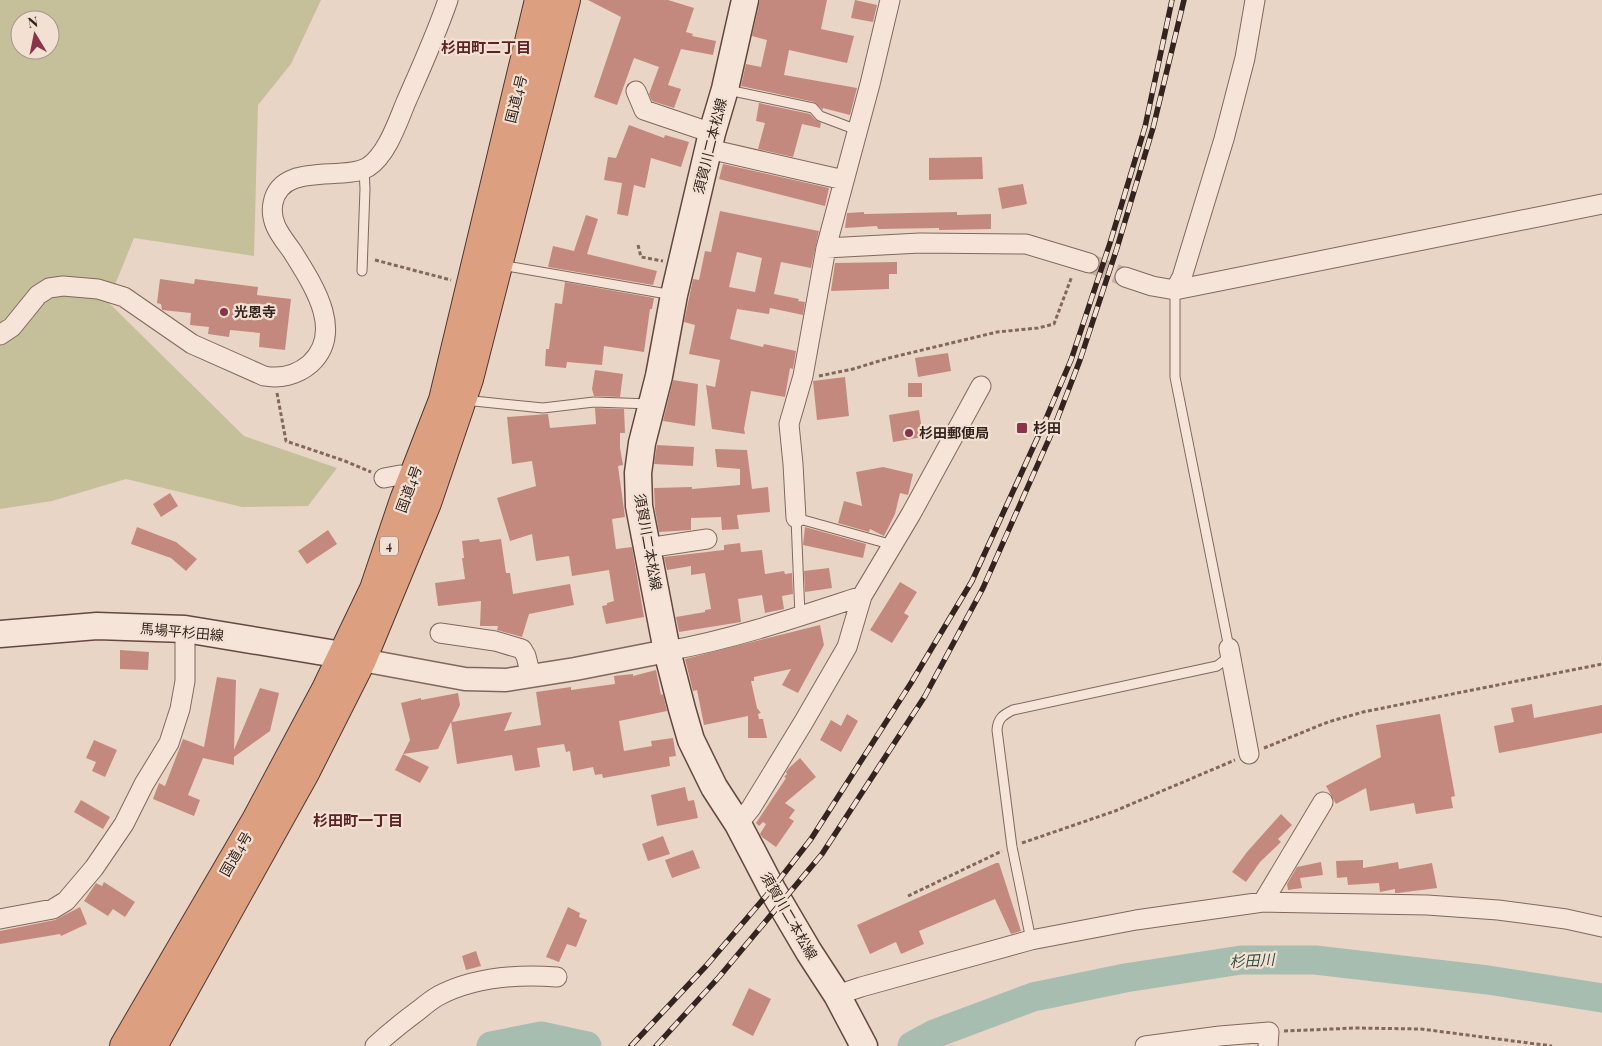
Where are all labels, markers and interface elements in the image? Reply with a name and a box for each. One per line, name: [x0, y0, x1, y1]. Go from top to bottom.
north arrow: [10, 10, 60, 60]
text: N: [26, 11, 39, 32]
district label: 杉田町二丁目: [441, 37, 531, 57]
street label: 国道4号: [500, 73, 531, 125]
street label: 須賀川二本松線: [688, 96, 731, 196]
place label: 光恩寺: [234, 302, 276, 321]
marker: 光恩寺: [218, 306, 230, 318]
place label: 杉田: [1033, 418, 1061, 437]
marker: 杉田: [1015, 421, 1029, 435]
place label: 杉田郵便局: [919, 423, 989, 442]
marker: 杉田郵便局: [903, 427, 915, 439]
street label: 国道4号: [391, 463, 426, 515]
street label: 須賀川二本松線: [631, 492, 666, 592]
road number: 4: [380, 536, 398, 556]
street label: 馬場平杉田線: [139, 618, 225, 645]
district label: 杉田町一丁目: [313, 810, 403, 830]
street label: 国道4号: [215, 828, 256, 880]
street label: 須賀川二本松線: [757, 869, 822, 963]
water label: 杉田川: [1229, 949, 1277, 971]

